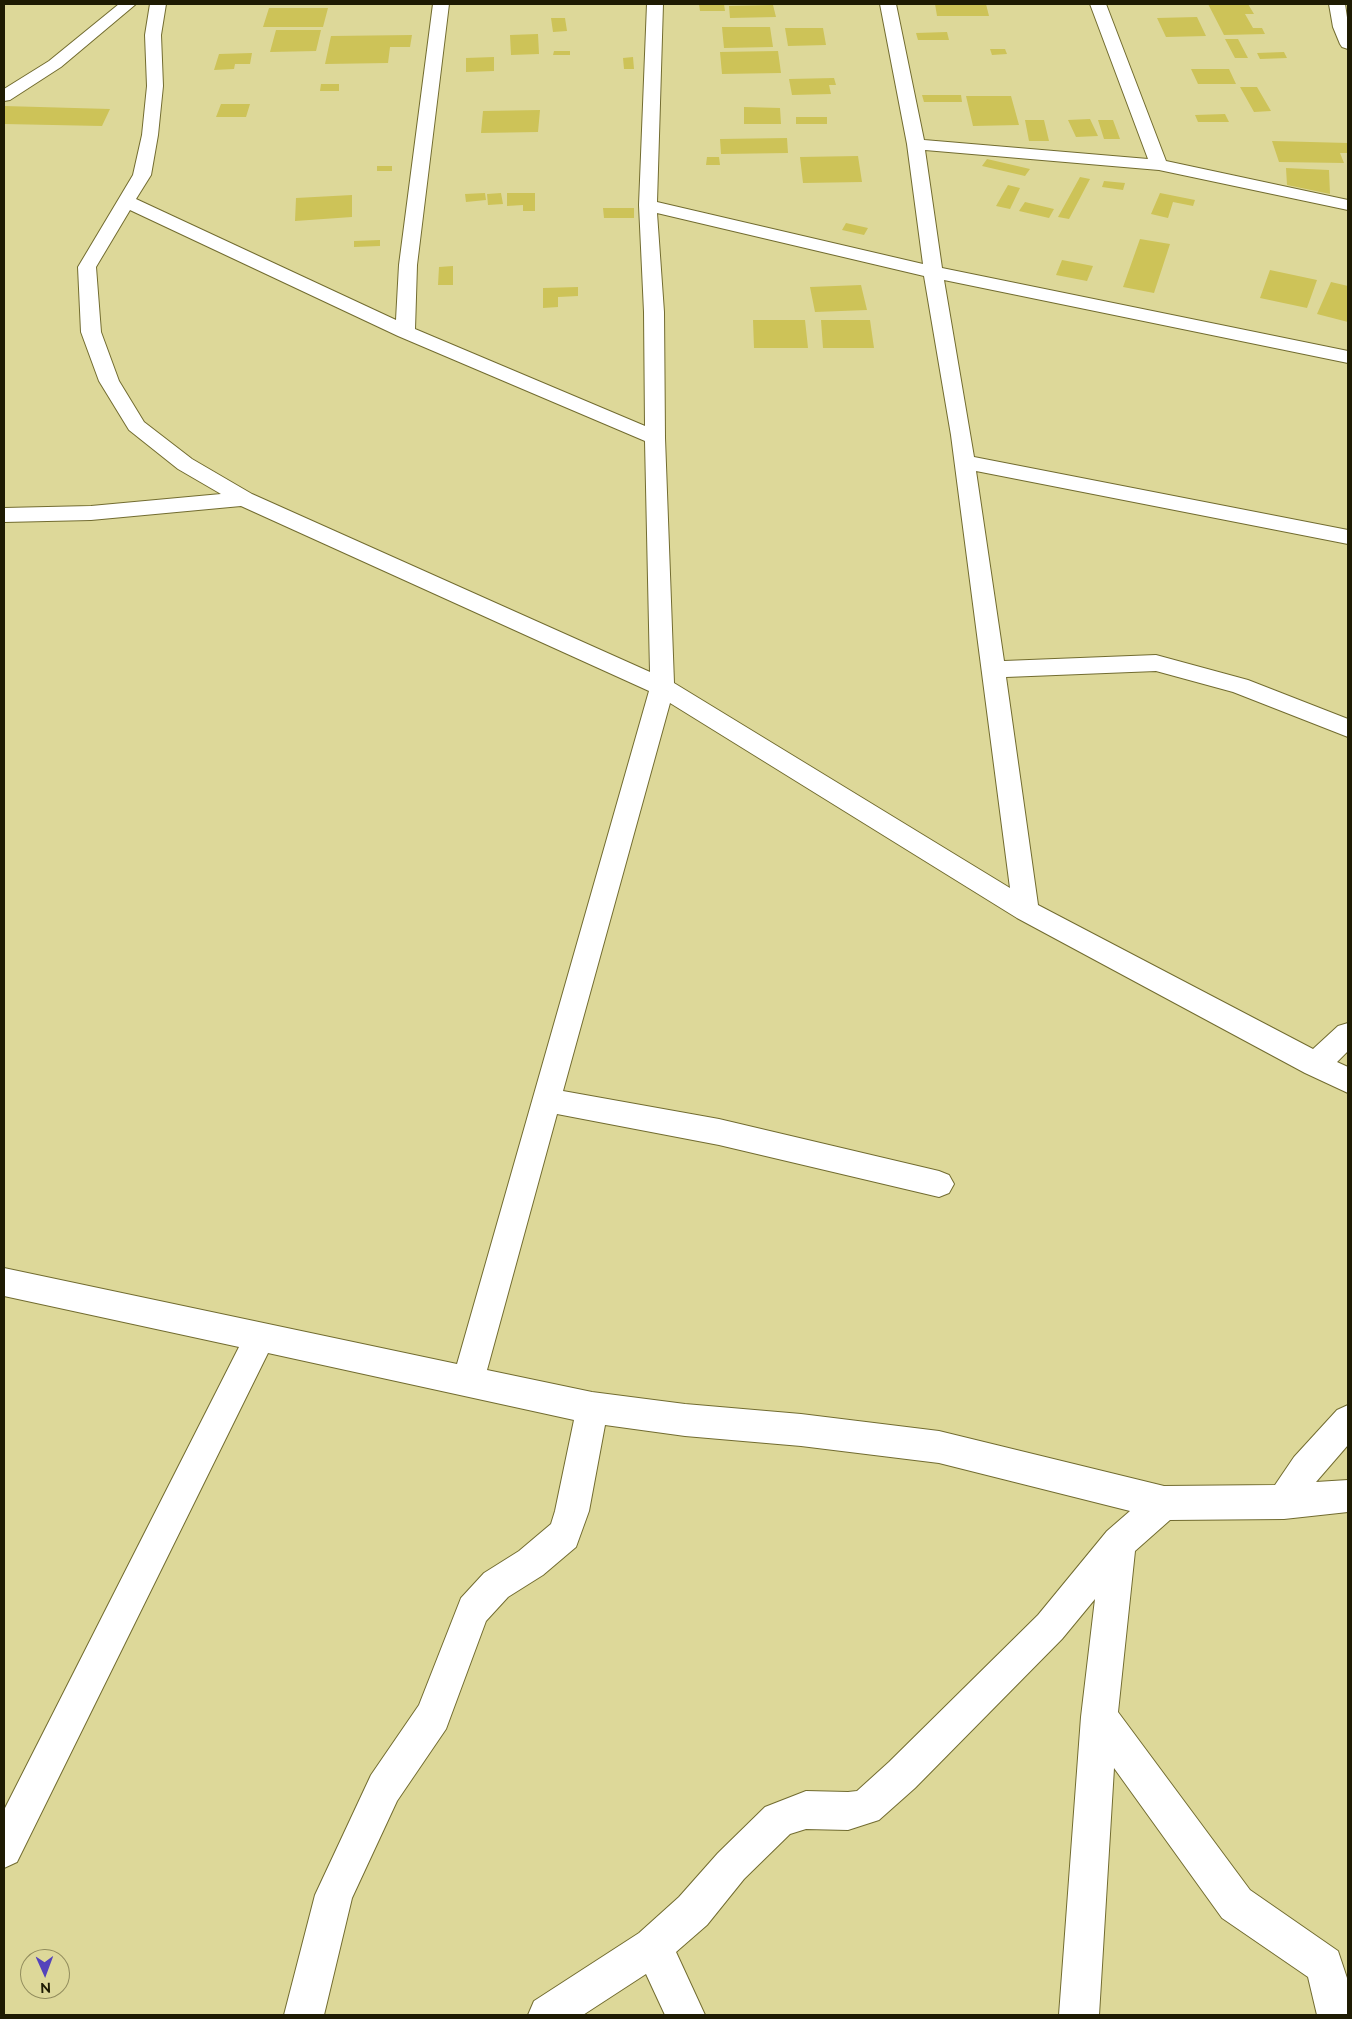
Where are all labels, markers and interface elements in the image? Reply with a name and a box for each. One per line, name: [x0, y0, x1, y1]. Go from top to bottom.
north arrow: [20, 1949, 70, 1999]
text: N: [40, 1980, 51, 1996]

